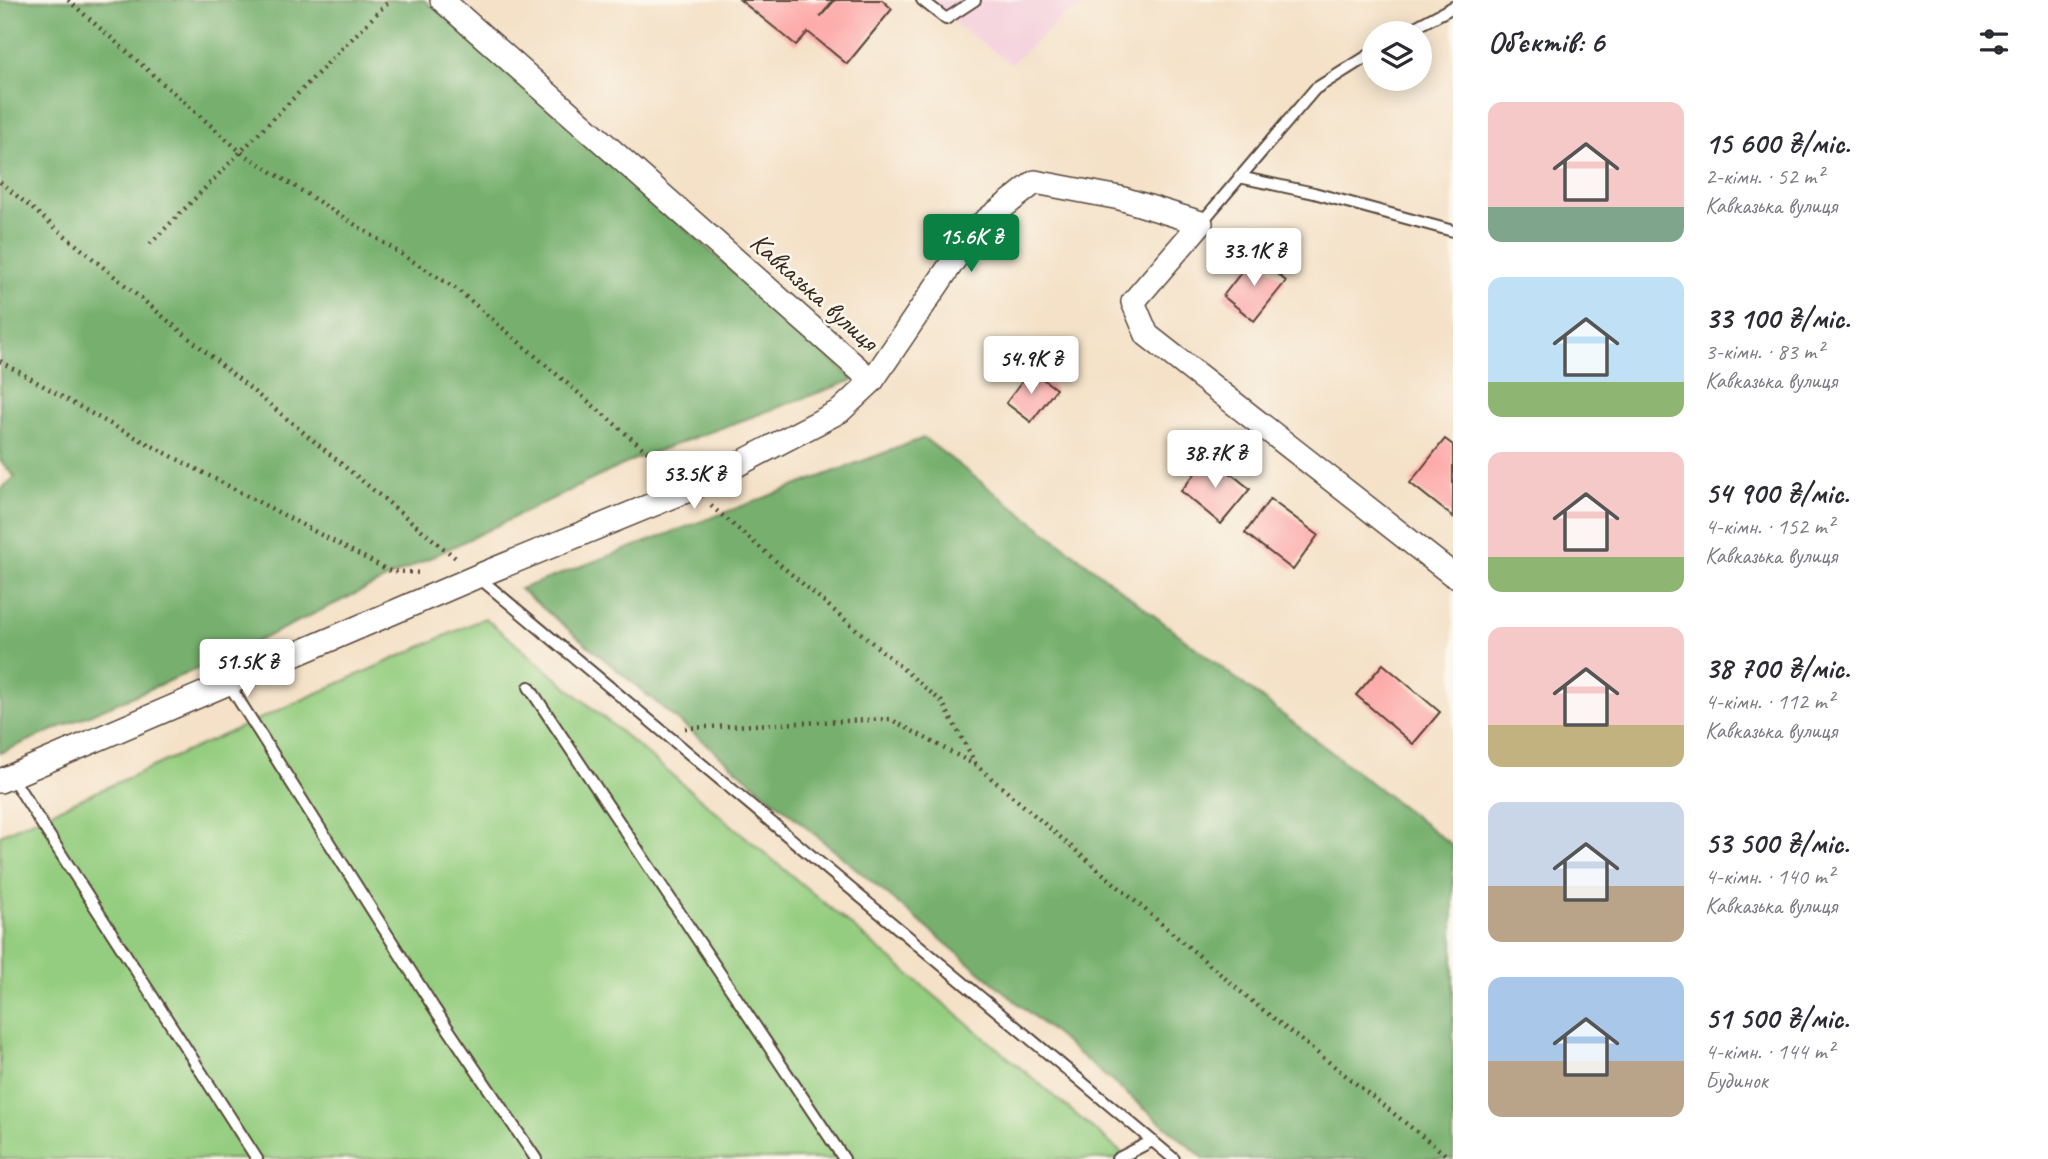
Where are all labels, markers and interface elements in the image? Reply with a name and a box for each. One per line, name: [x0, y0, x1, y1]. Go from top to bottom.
map controls: [1362, 21, 1432, 91]
button: layers: [1362, 21, 1432, 91]
text: Об’єктів: 6: [1488, 23, 1604, 61]
icon: filters: [1975, 23, 2013, 61]
text: 15 600 ₴/міс.: [1705, 124, 1850, 162]
icon: home: [1544, 130, 1628, 214]
text: 2-кімн. · 52 m²: [1705, 162, 1823, 191]
text: Кавказька вулиця: [1705, 191, 1837, 220]
pin: 15.6K ₴: [906, 215, 1036, 274]
text: 15.6K ₴: [939, 222, 1003, 251]
street label: Кавказька вулиця: [743, 225, 888, 360]
pin: 33.1K ₴: [1189, 229, 1319, 288]
text: 33.1K ₴: [1222, 236, 1286, 265]
text: 33 100 ₴/міс.: [1705, 299, 1850, 337]
icon: home: [1544, 305, 1628, 389]
pin: 54.9K ₴: [966, 336, 1096, 396]
text: 3-кімн. · 83 m²: [1705, 337, 1823, 366]
text: 54.9K ₴: [1000, 344, 1062, 373]
text: Кавказька вулиця: [1705, 366, 1837, 395]
pin: 38.7K ₴: [1150, 430, 1280, 490]
text: 38.7K ₴: [1183, 438, 1247, 467]
pin: 53.5K ₴: [629, 452, 759, 511]
text: 53.5K ₴: [663, 459, 725, 488]
text: 54 900 ₴/міс.: [1705, 474, 1849, 512]
icon: home: [1544, 480, 1628, 564]
text: 4-кімн. · 152 m²: [1705, 512, 1834, 541]
text: Кавказька вулиця: [1705, 541, 1837, 570]
pin: 51.5K ₴: [182, 640, 312, 699]
text: 51.5K ₴: [216, 647, 278, 676]
text: 38 700 ₴/міс.: [1705, 649, 1850, 687]
icon: home: [1544, 655, 1628, 739]
text: 4-кімн. · 112 m²: [1705, 687, 1834, 716]
text: Кавказька вулиця: [1705, 716, 1837, 745]
text: 53 500 ₴/міс.: [1705, 824, 1849, 862]
icon: home: [1544, 830, 1628, 914]
text: 4-кімн. · 140 m²: [1705, 862, 1834, 891]
text: Кавказька вулиця: [1705, 891, 1837, 920]
text: 51 500 ₴/міс.: [1705, 999, 1849, 1037]
icon: home: [1544, 1005, 1628, 1089]
text: 4-кімн. · 144 m²: [1705, 1037, 1834, 1066]
text: Будинок: [1705, 1066, 1768, 1095]

